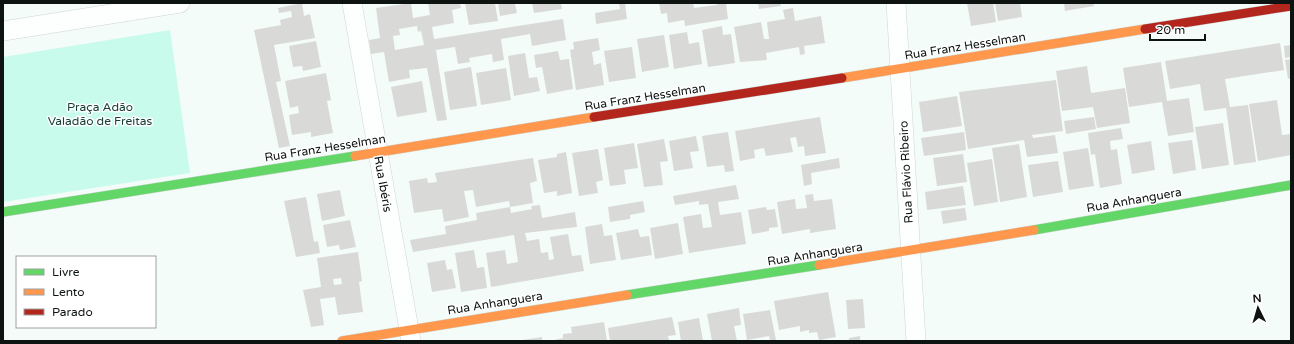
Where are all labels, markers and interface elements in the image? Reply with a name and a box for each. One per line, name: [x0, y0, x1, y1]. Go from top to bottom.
scale bar: [1150, 16, 1205, 42]
text: 20 m: [1156, 23, 1185, 37]
street label: Rua Franz Hesselman: [903, 30, 1027, 62]
street label: Rua Franz Hesselman: [583, 81, 707, 113]
park label: Praça Adão Valadão de Freitas: [48, 100, 153, 128]
street label: Rua Flávio Ribeiro: [896, 120, 916, 224]
street label: Rua Franz Hesselman: [263, 132, 387, 164]
street label: Rua Ibéris: [371, 155, 395, 213]
street label: Rua Anhanguera: [1085, 185, 1183, 215]
street label: Rua Anhanguera: [766, 240, 864, 268]
legend: [16, 256, 156, 328]
text: Livre: [52, 265, 80, 279]
text: Lento: [52, 285, 85, 299]
north arrow: [1238, 288, 1278, 328]
street label: Rua Anhanguera: [446, 289, 544, 317]
text: N: [1252, 292, 1262, 305]
text: Parado: [52, 305, 93, 319]

